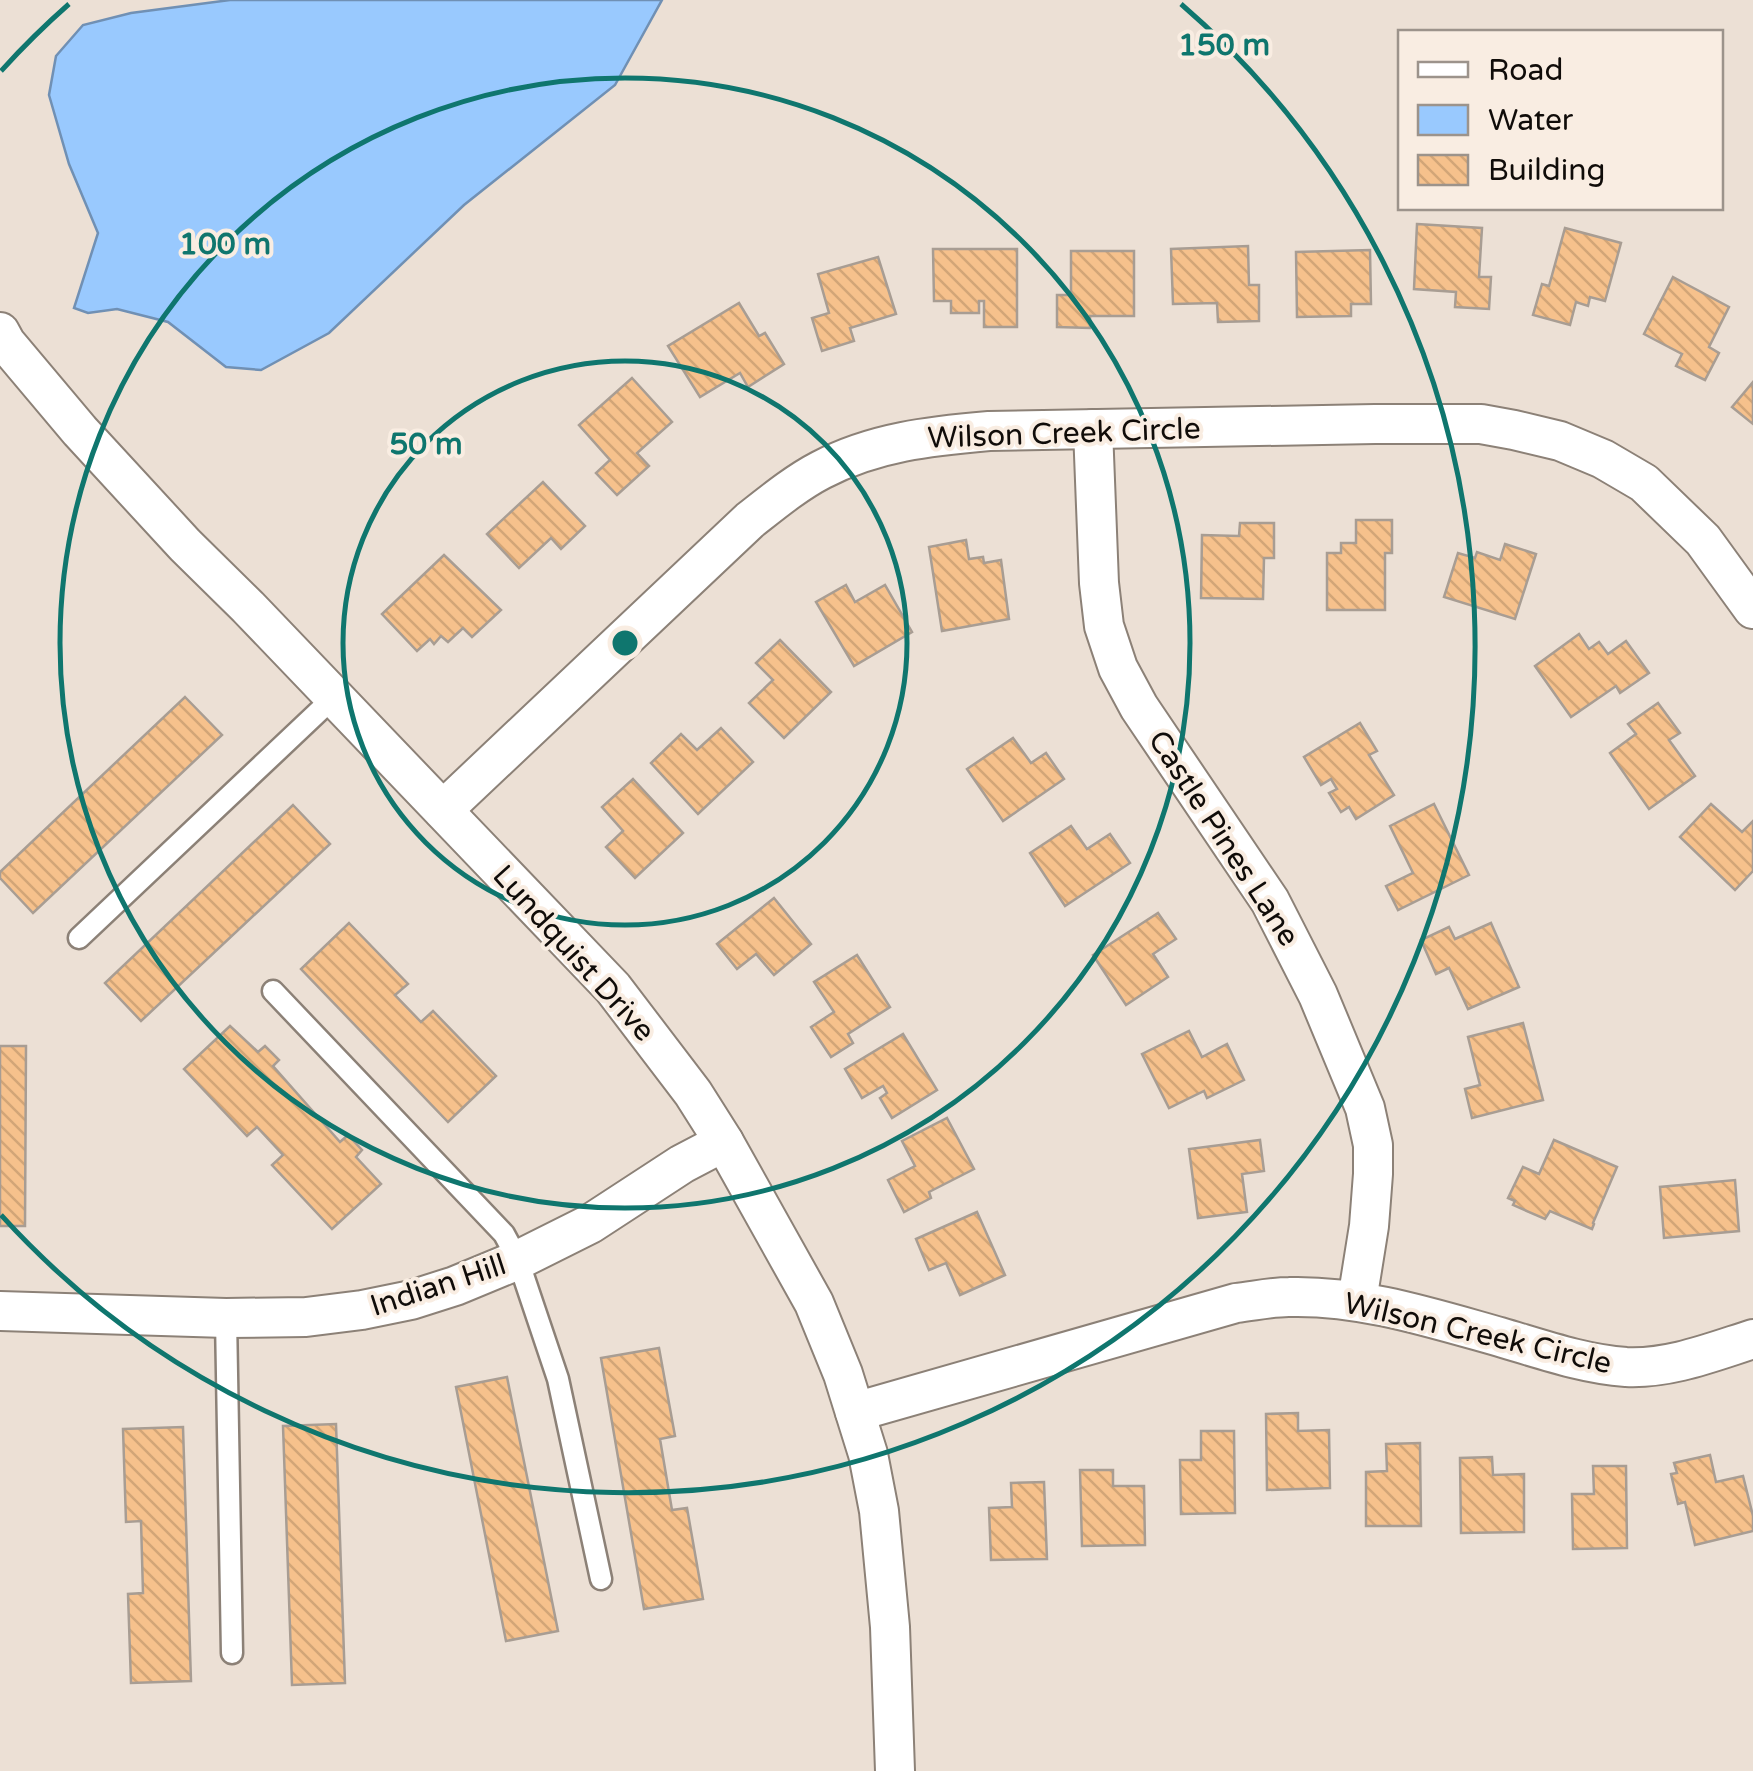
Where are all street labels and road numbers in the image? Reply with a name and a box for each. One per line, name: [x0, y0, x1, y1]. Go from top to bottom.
street label: Wilson Creek Circle: [927, 410, 1201, 457]
street label: Castle Pines Lane: [1140, 723, 1307, 953]
street label: Lundquist Drive: [485, 857, 663, 1049]
street label: Indian Hill: [366, 1246, 511, 1325]
street label: Wilson Creek Circle: [1341, 1285, 1615, 1382]

